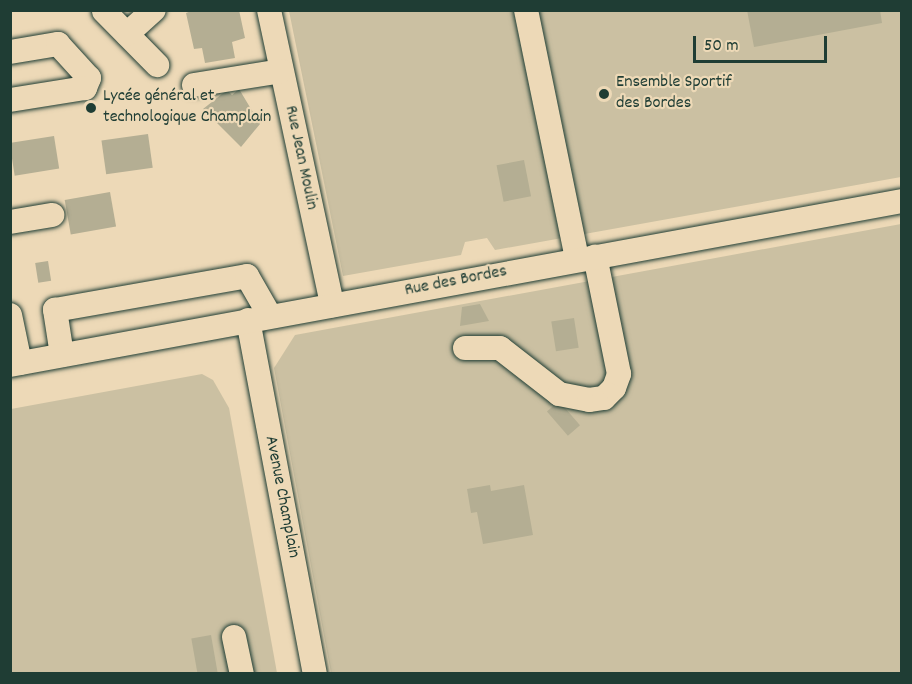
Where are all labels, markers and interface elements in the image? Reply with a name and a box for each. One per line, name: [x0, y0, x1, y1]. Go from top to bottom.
scale bar: [696, 24, 830, 62]
text: 50 m: [704, 34, 739, 59]
place label: Ensemble Sportif des Bordes: [616, 73, 732, 116]
place label: Lycée général et technologique Champlain: [103, 87, 271, 130]
marker: Ensemble Sportif des Bordes: [597, 87, 611, 101]
marker: Lycée général et technologique Champlain: [84, 101, 98, 115]
street label: Rue Jean Moulin: [278, 104, 322, 212]
street label: Rue des Bordes: [403, 261, 509, 303]
street label: Avenue Champlain: [259, 434, 303, 560]

